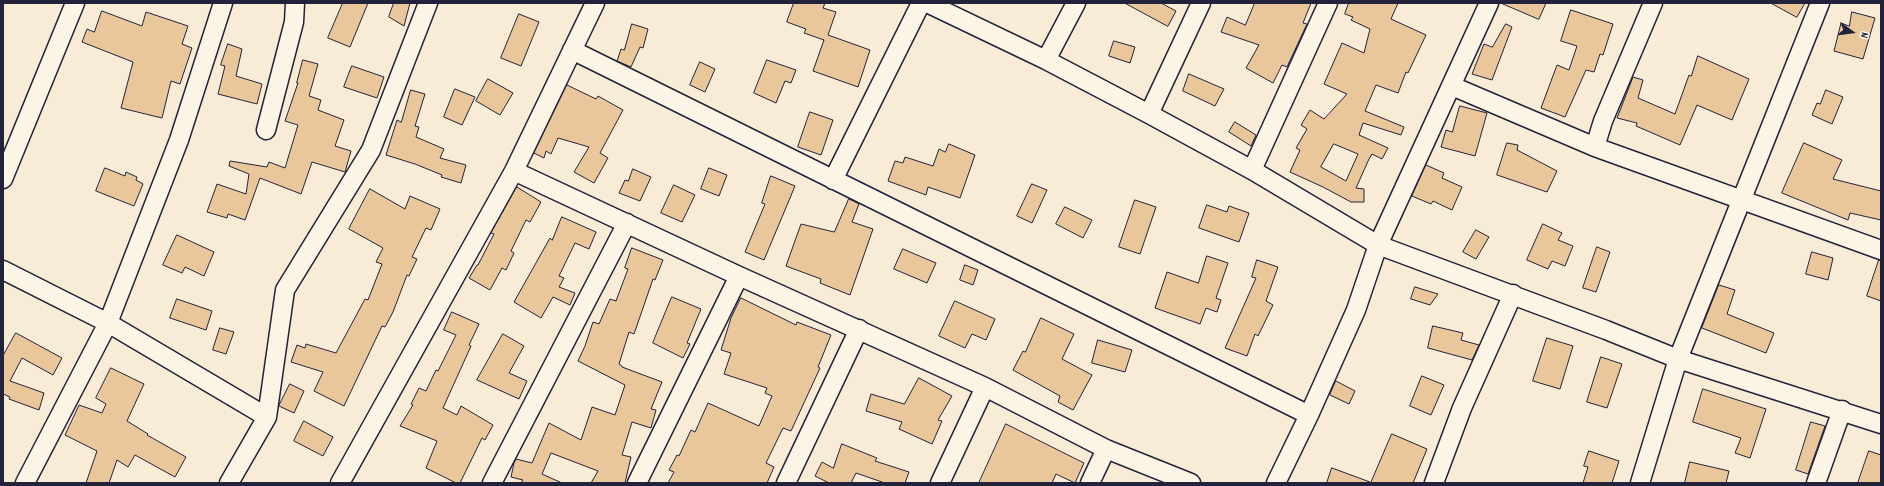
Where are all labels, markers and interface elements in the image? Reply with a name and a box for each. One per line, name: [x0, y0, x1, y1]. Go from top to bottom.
north arrow: [1832, 12, 1872, 52]
text: N: [1855, 30, 1872, 39]

